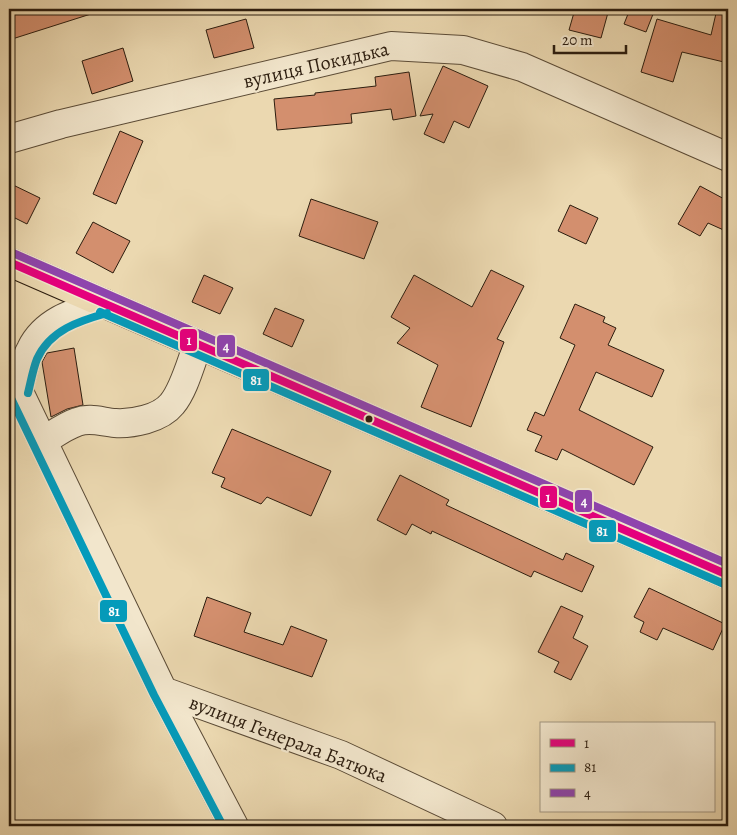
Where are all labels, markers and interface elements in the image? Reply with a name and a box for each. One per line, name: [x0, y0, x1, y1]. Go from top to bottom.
scale bar: [554, 22, 627, 54]
text: 20 m: [562, 30, 593, 50]
street label: вулиця Покидька: [240, 35, 392, 95]
line badge: 1: [179, 328, 198, 352]
text: 1: [186, 331, 192, 350]
line badge: 4: [216, 334, 236, 358]
text: 4: [223, 337, 230, 356]
line badge: 81: [242, 368, 270, 392]
text: 81: [250, 371, 262, 390]
unlabelled marker: [364, 414, 374, 424]
line badge: 1: [539, 485, 558, 509]
text: 1: [545, 488, 551, 507]
line badge: 4: [574, 489, 593, 513]
text: 4: [581, 492, 588, 511]
line badge: 81: [588, 519, 617, 543]
text: 81: [596, 522, 608, 541]
line badge: 81: [99, 599, 128, 623]
text: 81: [108, 602, 120, 621]
street label: вулиця Генерала Батюка: [185, 689, 392, 790]
legend: [540, 722, 714, 812]
text: 1: [584, 733, 589, 753]
text: 81: [584, 757, 596, 777]
text: 4: [584, 783, 591, 803]

